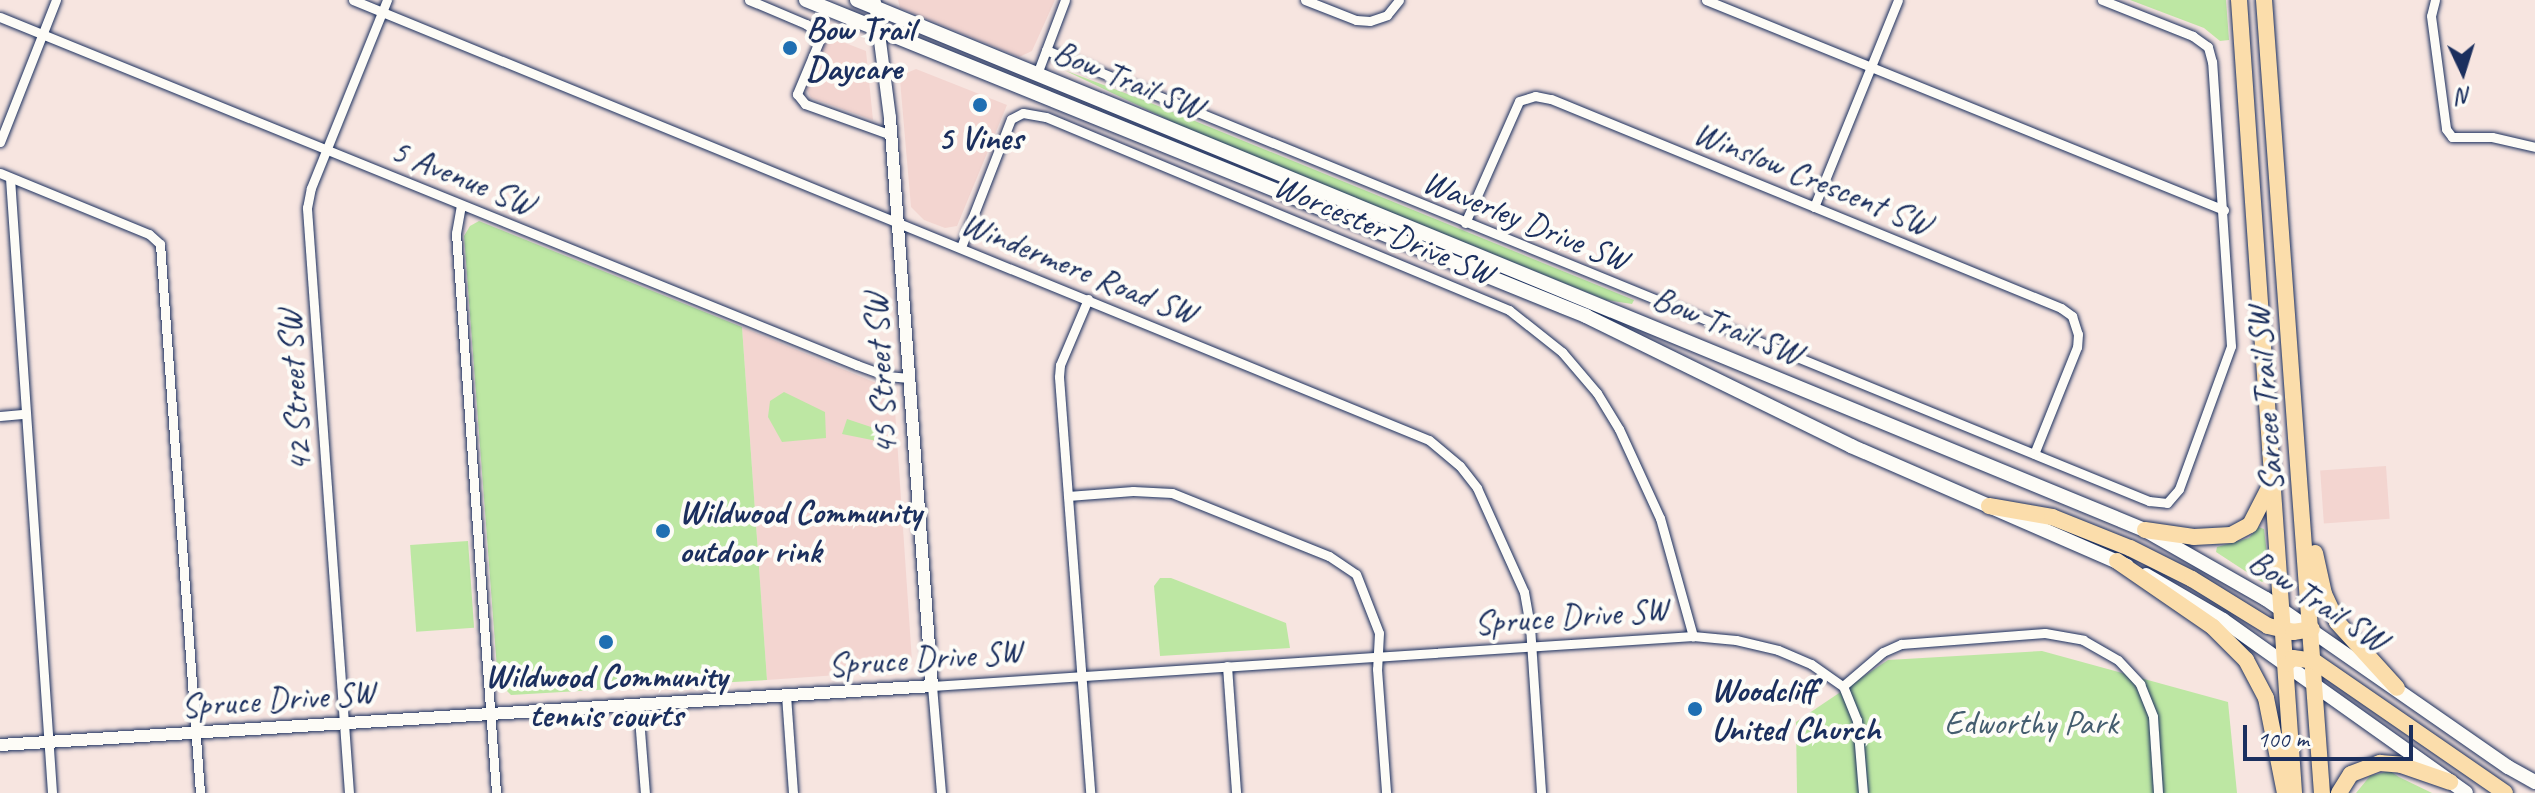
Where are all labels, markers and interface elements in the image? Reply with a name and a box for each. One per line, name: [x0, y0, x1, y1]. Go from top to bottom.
place label: Bow Trail Daycare: [806, 8, 914, 88]
street label: Bow Trail SW: [1048, 31, 1208, 127]
north arrow: [2423, 32, 2503, 112]
marker: Bow Trail Daycare: [781, 39, 799, 57]
text: N: [2457, 82, 2472, 110]
marker: 5 Vines: [971, 96, 989, 114]
street label: Winslow Crescent SW: [1688, 112, 1938, 244]
place label: 5 Vines: [937, 118, 1023, 158]
street label: 5 Avenue SW: [385, 130, 541, 224]
street label: Waverley Drive SW: [1416, 160, 1636, 280]
street label: Worcester Drive SW: [1267, 164, 1501, 294]
street label: Windermere Road SW: [954, 202, 1204, 334]
street label: Bow Trail SW: [1647, 277, 1807, 373]
street label: 45 Street SW: [854, 291, 906, 457]
street label: Sarcee Trail SW: [2238, 304, 2292, 494]
street label: 42 Street SW: [268, 308, 320, 474]
place label: Wildwood Community outdoor rink: [679, 491, 921, 570]
marker: Wildwood Community outdoor rink: [654, 522, 672, 540]
street label: Bow Trail SW: [2241, 540, 2395, 660]
street label: Spruce Drive SW: [1471, 589, 1671, 643]
street label: Spruce Drive SW: [825, 631, 1025, 685]
marker: Wildwood Community tennis courts: [597, 633, 615, 651]
place label: Wildwood Community tennis courts: [485, 655, 727, 734]
place label: Woodcliff United Church: [1711, 669, 1880, 748]
street label: Spruce Drive SW: [178, 672, 378, 726]
marker: Woodcliff United Church: [1686, 700, 1704, 718]
park label: Edworthy Park: [1944, 703, 2118, 743]
scale bar: [2247, 709, 2417, 759]
text: 100 m: [2257, 724, 2309, 754]

